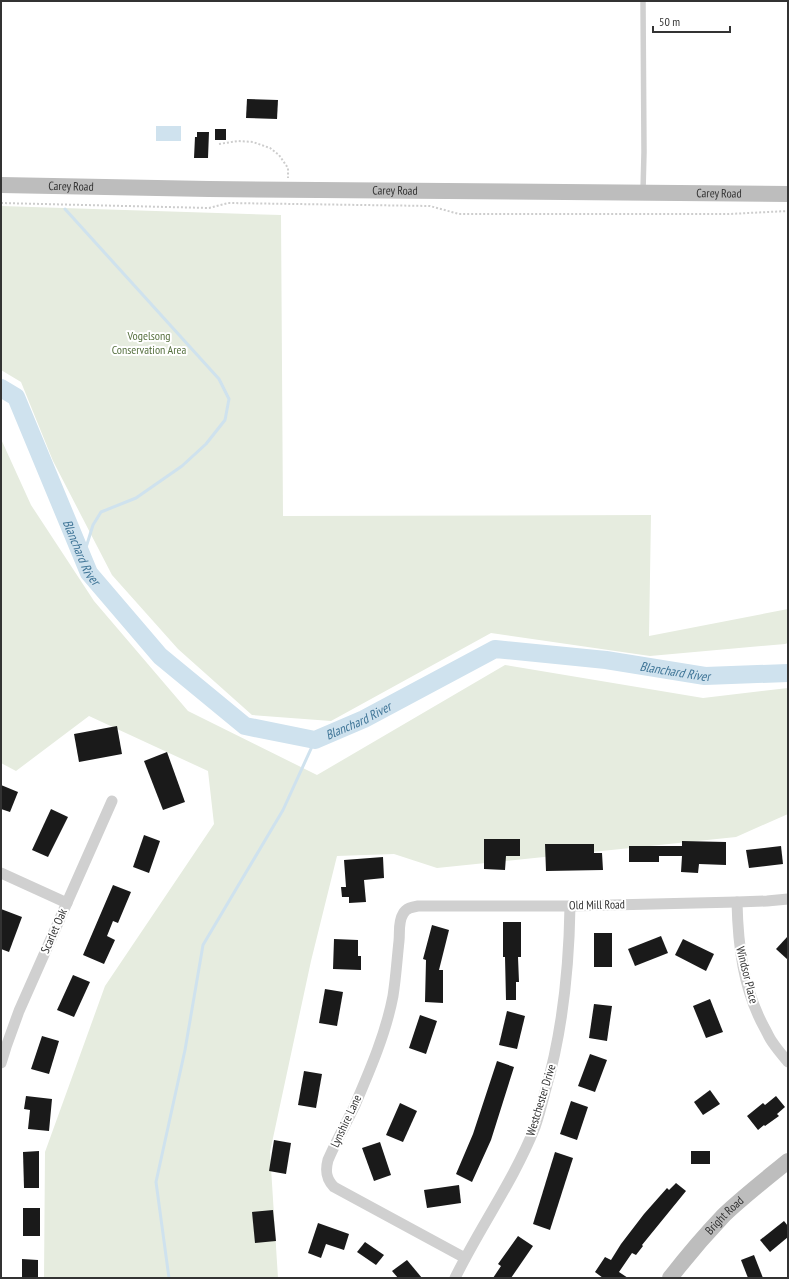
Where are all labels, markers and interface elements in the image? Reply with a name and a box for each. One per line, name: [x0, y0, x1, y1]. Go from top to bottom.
scale bar: [653, 8, 730, 34]
text: 50 m: [659, 14, 680, 29]
street label: Carey Road: [48, 178, 94, 194]
street label: Carey Road: [372, 182, 418, 198]
street label: Carey Road: [696, 185, 742, 201]
park label: Vogelsong Conservation Area: [112, 328, 187, 357]
water label: Blanchard River: [59, 517, 105, 591]
water label: Blanchard River: [639, 658, 713, 685]
water label: Blanchard River: [323, 697, 396, 744]
street label: Old Mill Road: [569, 897, 625, 912]
street label: Scarlet Oak: [37, 906, 70, 955]
street label: Windsor Place: [733, 945, 762, 1005]
street label: Westchester Drive: [522, 1062, 559, 1138]
street label: Lynshire Lane: [327, 1092, 364, 1150]
street label: Bright Road: [702, 1193, 747, 1237]

